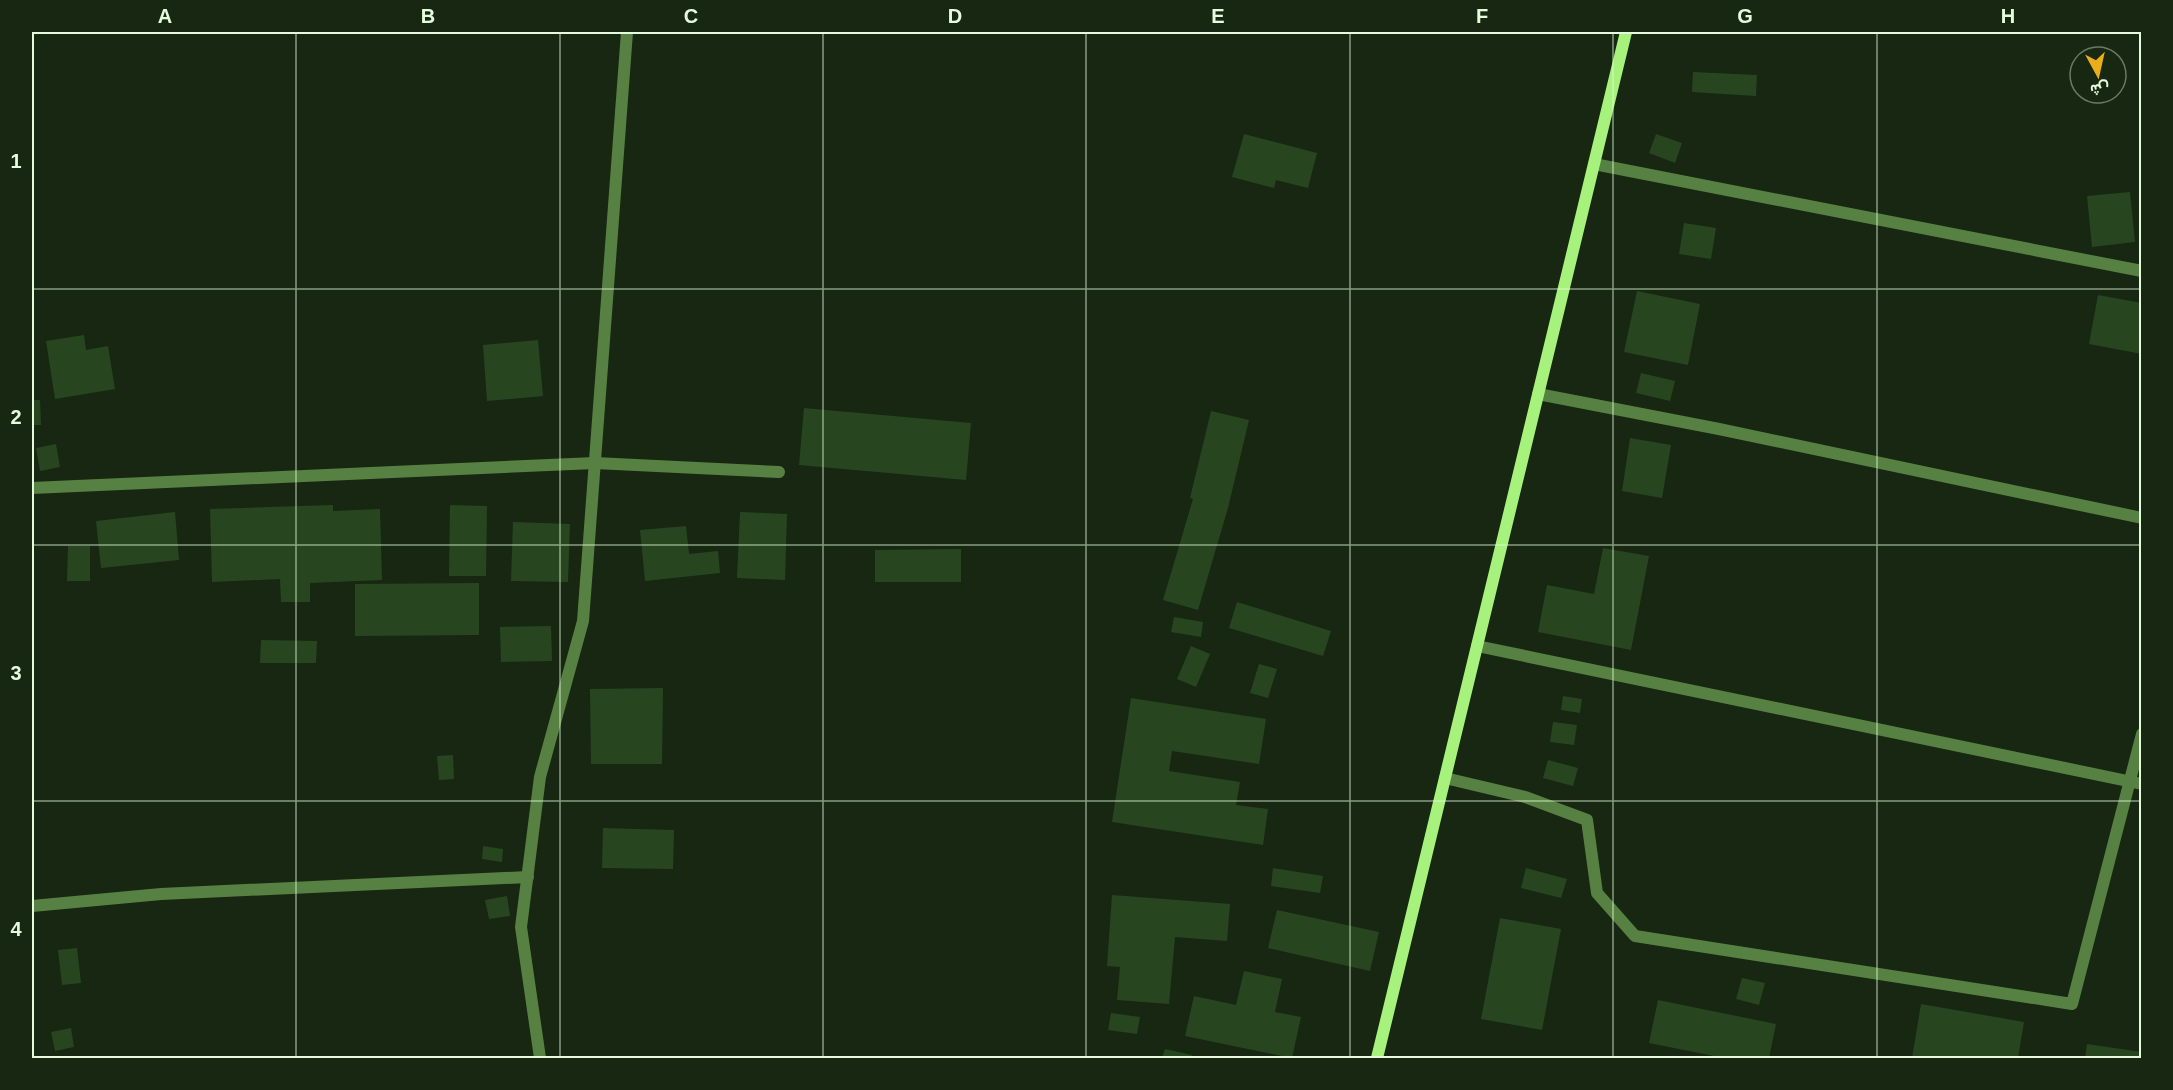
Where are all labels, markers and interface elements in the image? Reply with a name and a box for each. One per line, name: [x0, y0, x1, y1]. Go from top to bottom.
text: A: [158, 5, 172, 27]
text: B: [421, 5, 435, 27]
text: C: [684, 5, 698, 27]
text: D: [948, 5, 962, 27]
text: E: [1211, 5, 1225, 27]
text: F: [1476, 5, 1488, 27]
text: G: [1737, 5, 1753, 27]
text: H: [2001, 5, 2015, 27]
north arrow: [2068, 45, 2128, 105]
text: ش: [2089, 79, 2111, 99]
text: 1: [10, 150, 22, 172]
text: 2: [10, 406, 22, 428]
text: 3: [10, 662, 22, 684]
text: 4: [10, 918, 22, 940]

